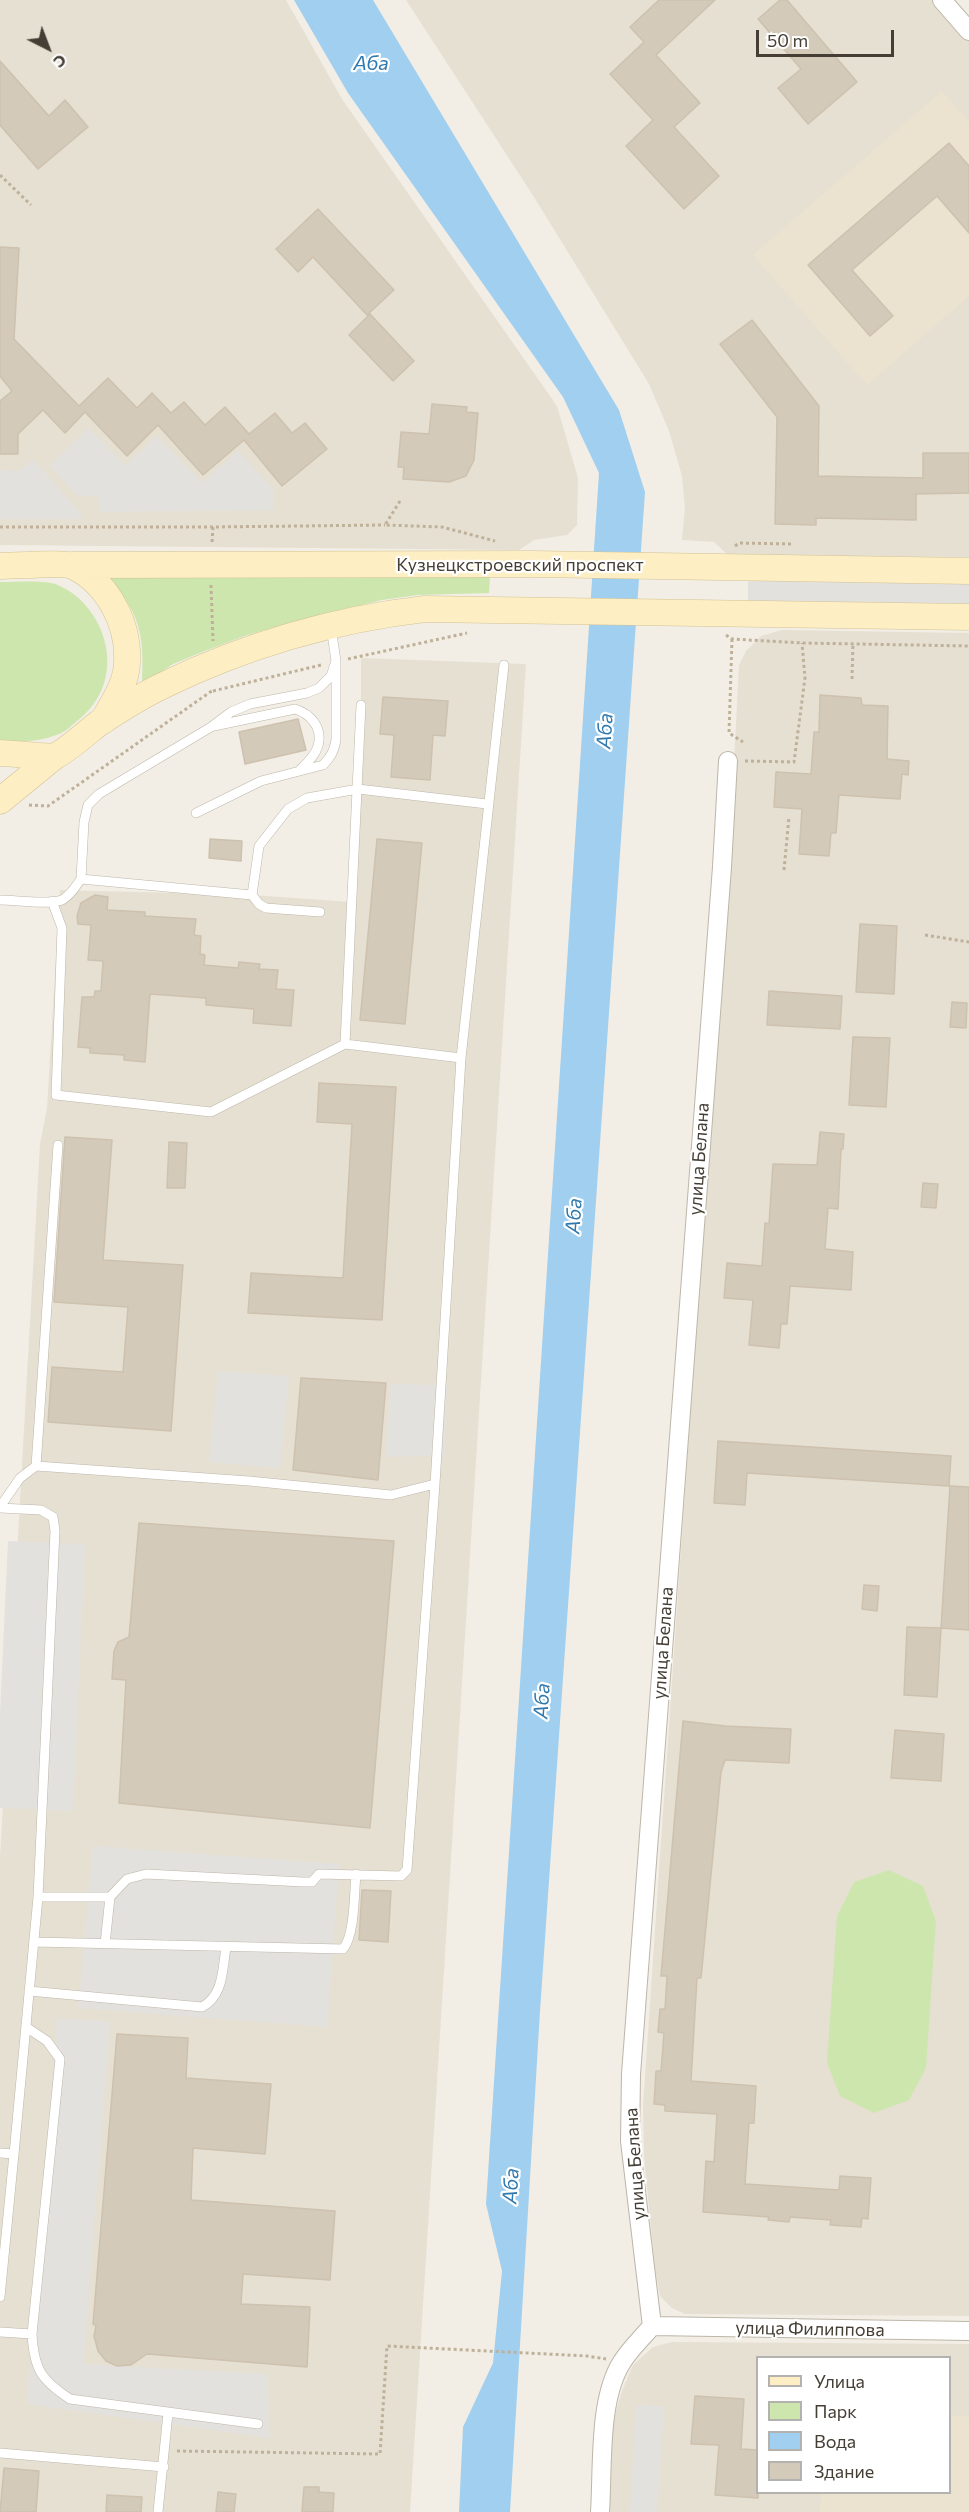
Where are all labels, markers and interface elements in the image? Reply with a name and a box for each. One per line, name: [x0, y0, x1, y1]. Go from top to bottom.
north arrow: [18, 18, 78, 78]
scale bar: [759, 18, 897, 56]
text: 50 m: [767, 29, 808, 51]
text: С: [50, 51, 71, 72]
water label: Аба: [353, 51, 389, 75]
street label: Кузнецкстроевский проспект: [396, 554, 644, 576]
water label: Аба: [592, 712, 618, 750]
street label: улица Белана: [684, 1102, 714, 1216]
water label: Аба: [561, 1197, 587, 1235]
street label: улица Белана: [648, 1586, 678, 1700]
water label: Аба: [529, 1682, 555, 1720]
street label: улица Белана: [620, 2107, 650, 2221]
water label: Аба: [498, 2167, 524, 2205]
street label: улица Филиппова: [735, 2317, 885, 2341]
legend: [756, 2356, 951, 2494]
text: Улица: [814, 2370, 865, 2392]
text: Парк: [814, 2400, 857, 2422]
text: Вода: [814, 2430, 856, 2452]
text: Здание: [814, 2460, 874, 2482]

